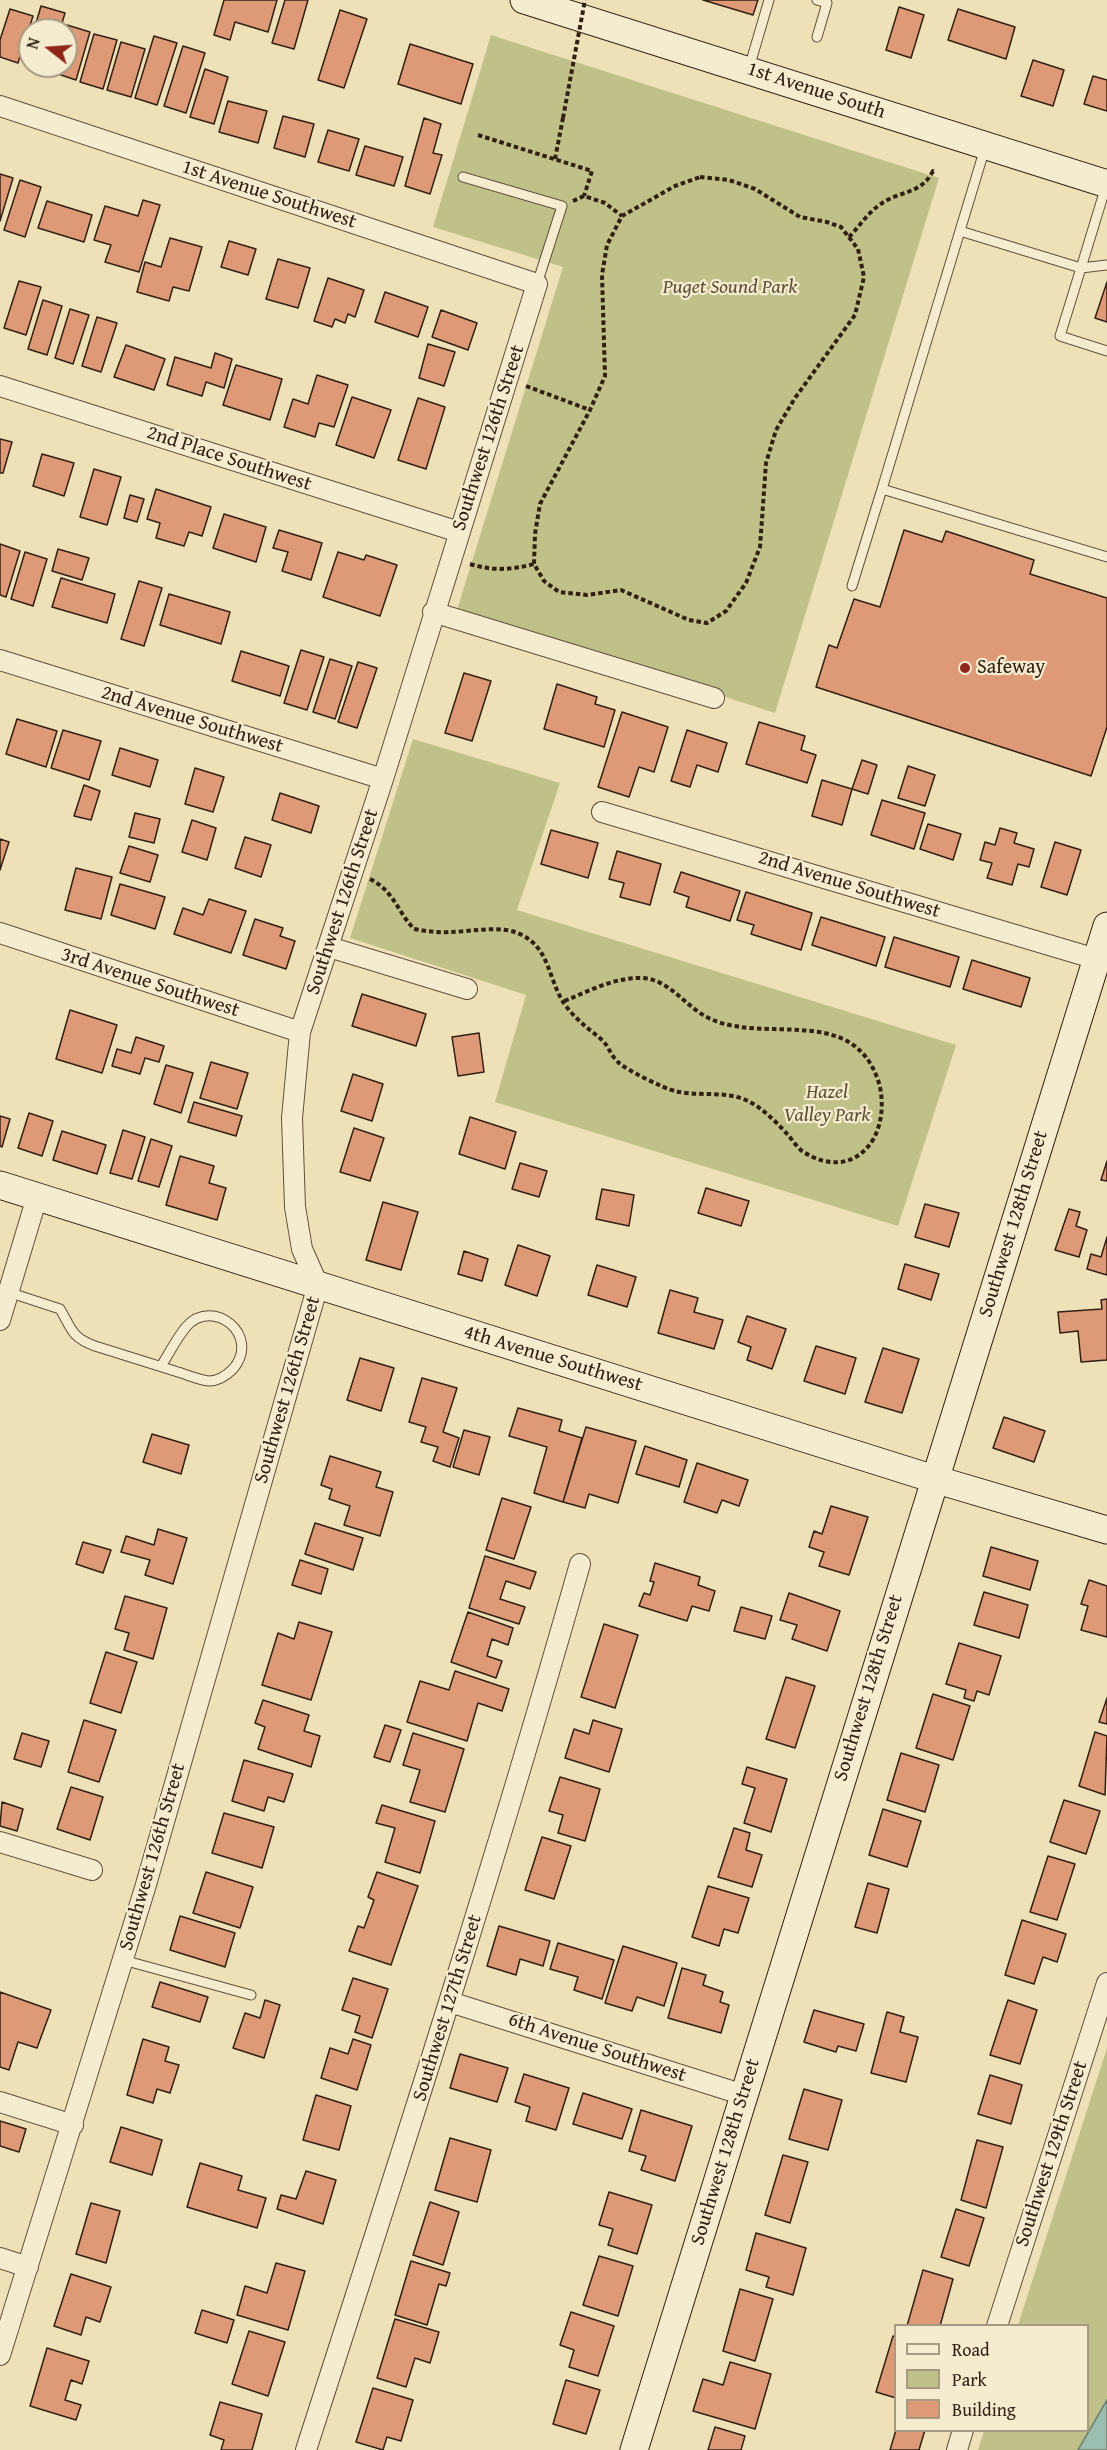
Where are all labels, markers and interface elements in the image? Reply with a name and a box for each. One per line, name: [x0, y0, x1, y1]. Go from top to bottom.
north arrow: [18, 18, 78, 78]
text: N: [20, 35, 46, 52]
street label: 1st Avenue South: [744, 57, 888, 125]
street label: 1st Avenue Southwest: [179, 155, 359, 235]
park label: Puget Sound Park: [663, 276, 797, 300]
street label: Southwest 126th Street: [448, 342, 530, 534]
street label: 2nd Place Southwest: [144, 421, 314, 497]
place label: Safeway: [977, 656, 1045, 680]
marker: Safeway: [958, 661, 972, 675]
street label: 2nd Avenue Southwest: [98, 681, 286, 759]
street label: Southwest 126th Street: [302, 806, 384, 998]
street label: 2nd Avenue Southwest: [755, 846, 943, 924]
street label: 3rd Avenue Southwest: [58, 943, 242, 1023]
park label: Hazel Valley Park: [784, 1081, 870, 1128]
street label: Southwest 128th Street: [974, 1128, 1054, 1320]
street label: Southwest 126th Street: [250, 1294, 326, 1486]
street label: 4th Avenue Southwest: [461, 1320, 645, 1398]
street label: Southwest 128th Street: [829, 1592, 909, 1784]
street label: Southwest 126th Street: [115, 1761, 191, 1953]
street label: Southwest 127th Street: [408, 1912, 488, 2104]
street label: 6th Avenue Southwest: [505, 2008, 689, 2088]
street label: Southwest 128th Street: [686, 2056, 766, 2248]
street label: Southwest 129th Street: [1011, 2058, 1093, 2250]
legend: [894, 2324, 1089, 2432]
text: Road: [952, 2336, 990, 2363]
text: Park: [952, 2366, 987, 2393]
text: Building: [952, 2396, 1016, 2423]

